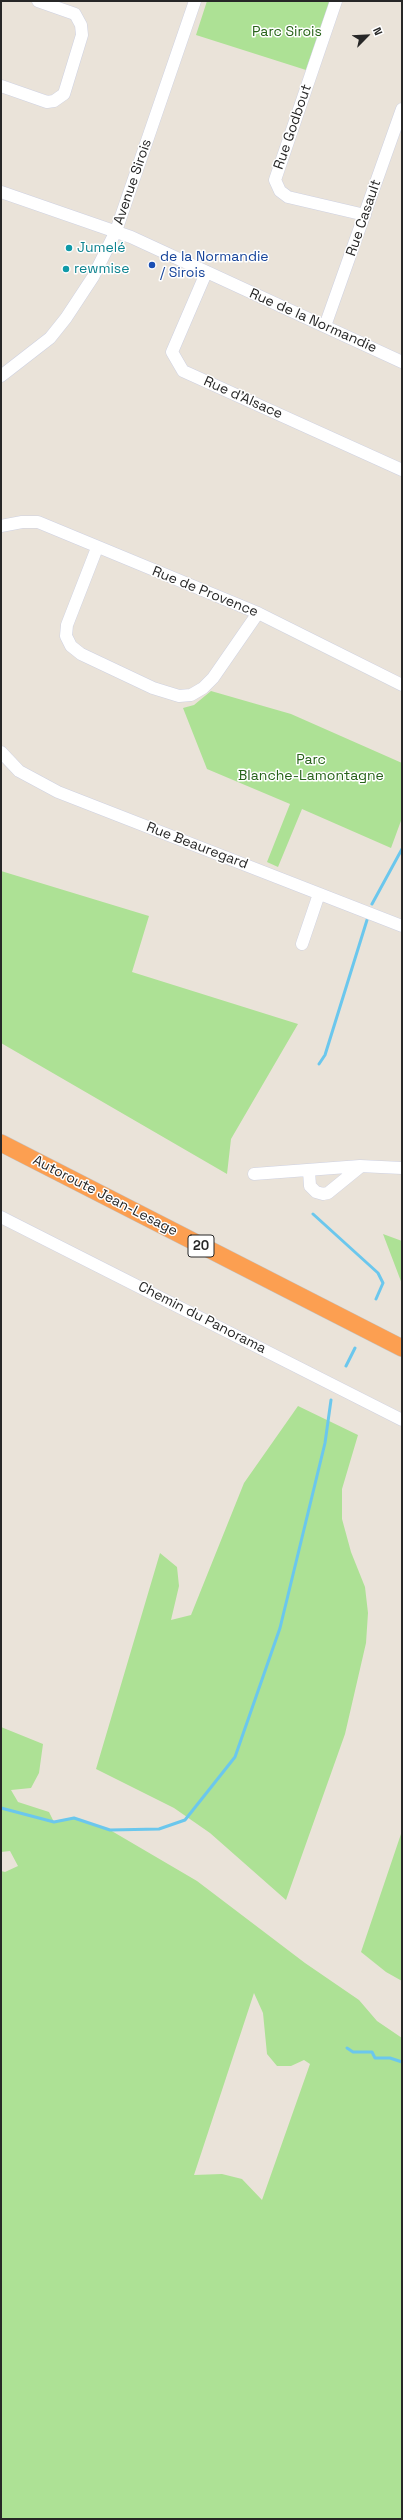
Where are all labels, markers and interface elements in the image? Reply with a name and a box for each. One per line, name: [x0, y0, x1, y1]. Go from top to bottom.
north arrow: [347, 16, 387, 56]
park label: Parc Sirois: [252, 24, 322, 40]
text: N: [370, 25, 386, 37]
street label: Rue Godbout: [271, 82, 315, 172]
street label: Avenue Sirois: [110, 137, 156, 227]
street label: Rue Casault: [343, 177, 385, 259]
place label: Jumelé: [77, 240, 126, 256]
marker: Jumelé: [64, 243, 74, 253]
place label: de la Normandie / Sirois: [160, 249, 269, 282]
marker: de la Normandie / Sirois: [147, 260, 157, 270]
place label: rewmise: [74, 261, 130, 277]
marker: rewmise: [61, 264, 71, 274]
street label: Rue de la Normandie: [247, 285, 379, 357]
street label: Rue d'Alsace: [201, 373, 285, 423]
street label: Rue de Provence: [150, 563, 260, 621]
park label: Parc Blanche-Lamontagne: [238, 752, 384, 784]
street label: Rue Beauregard: [144, 819, 250, 873]
street label: Autoroute Jean-Lesage: [30, 1152, 180, 1240]
road number: 20: [188, 1235, 214, 1257]
street label: Chemin du Panorama: [135, 1278, 269, 1358]

